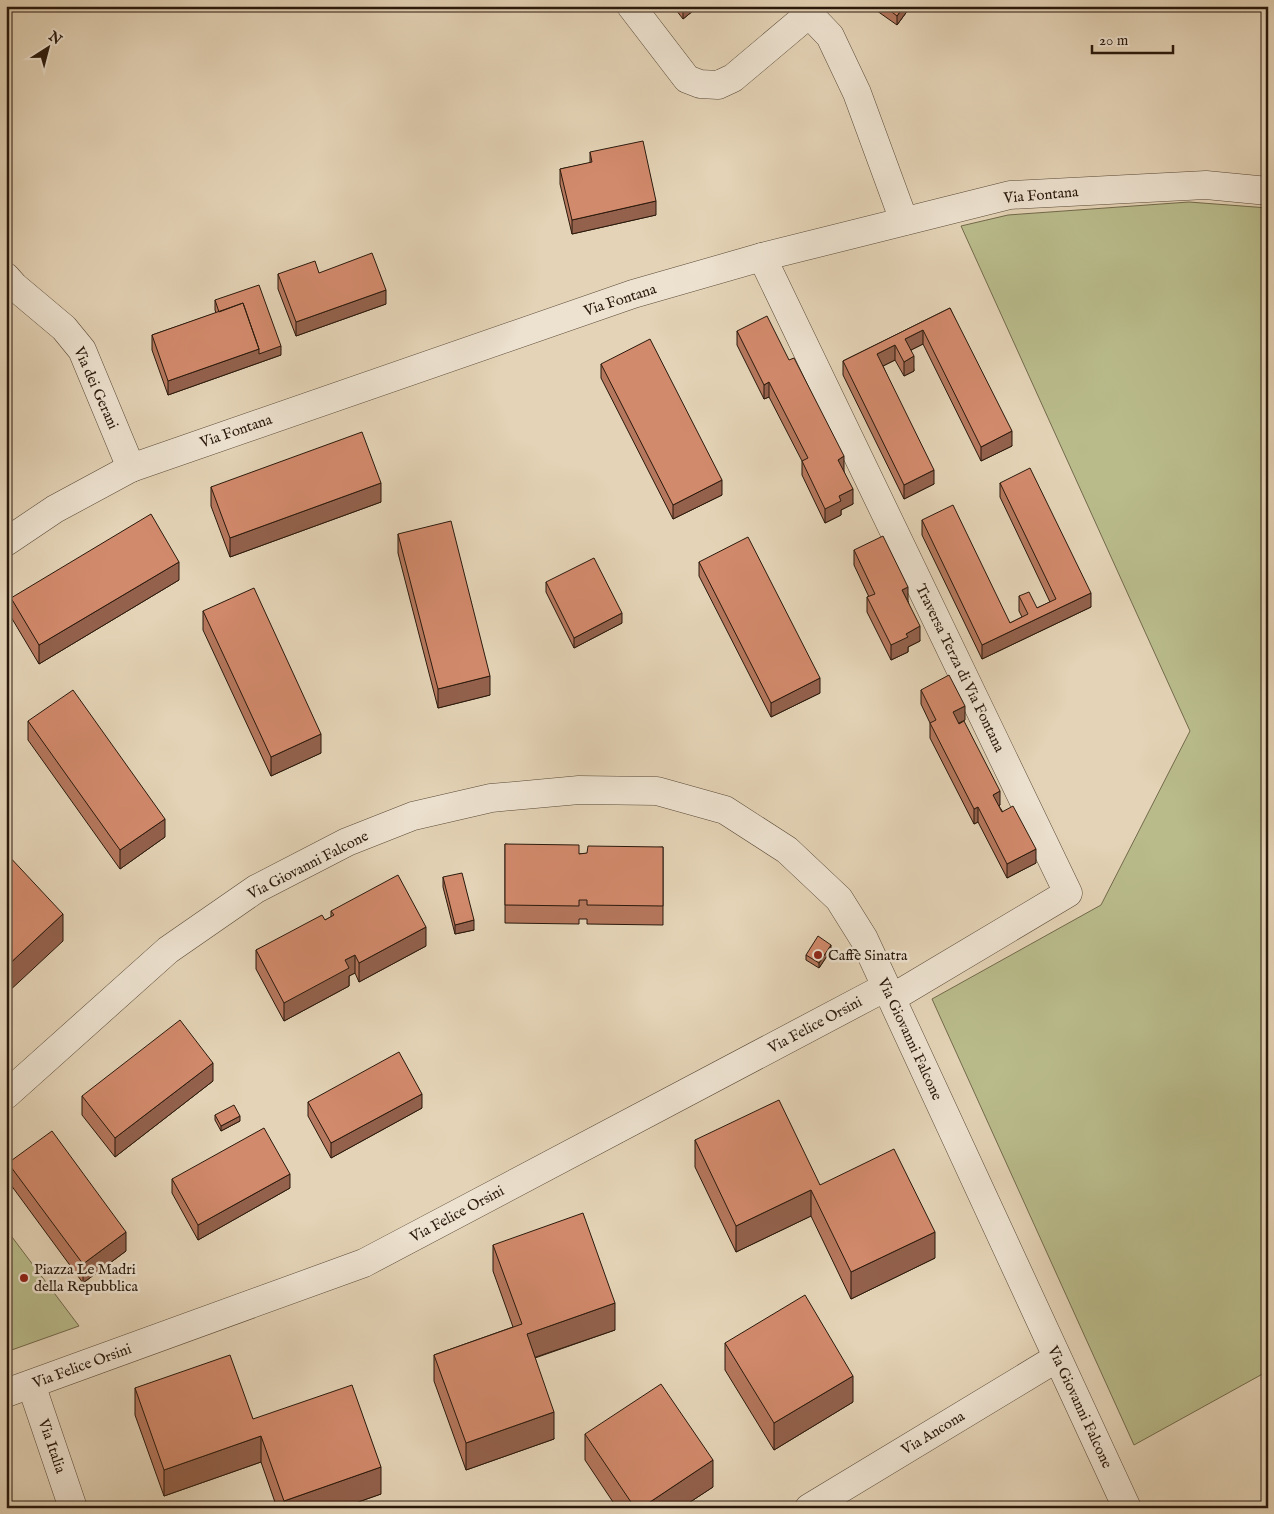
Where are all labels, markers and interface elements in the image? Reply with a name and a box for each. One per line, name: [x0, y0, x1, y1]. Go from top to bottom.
north arrow: [22, 22, 72, 72]
scale bar: [1092, 22, 1173, 54]
text: N: [44, 27, 65, 49]
text: 20 m: [1099, 31, 1129, 50]
street label: Via Fontana: [1002, 182, 1080, 208]
street label: Via Fontana: [580, 279, 659, 321]
street label: Via dei Gerani: [69, 343, 123, 432]
street label: Via Fontana: [196, 410, 275, 453]
street label: Traversa Terza di Via Fontana: [911, 581, 1009, 756]
street label: Via Giovanni Falcone: [244, 826, 372, 904]
place label: Caffè Sinatra: [828, 946, 908, 965]
marker: Caffè Sinatra: [812, 949, 824, 961]
street label: Via Giovanni Falcone: [873, 974, 947, 1103]
street label: Via Felice Orsini: [764, 992, 865, 1058]
street label: Via Felice Orsini: [406, 1181, 507, 1247]
place label: Piazza Le Madri della Repubblica: [34, 1260, 138, 1296]
marker: Piazza Le Madri della Repubblica: [18, 1272, 30, 1284]
street label: Via Felice Orsini: [29, 1339, 134, 1393]
street label: Via Giovanni Falcone: [1043, 1342, 1117, 1471]
street label: Via Ancona: [897, 1406, 969, 1460]
street label: Via Italia: [34, 1415, 70, 1476]

